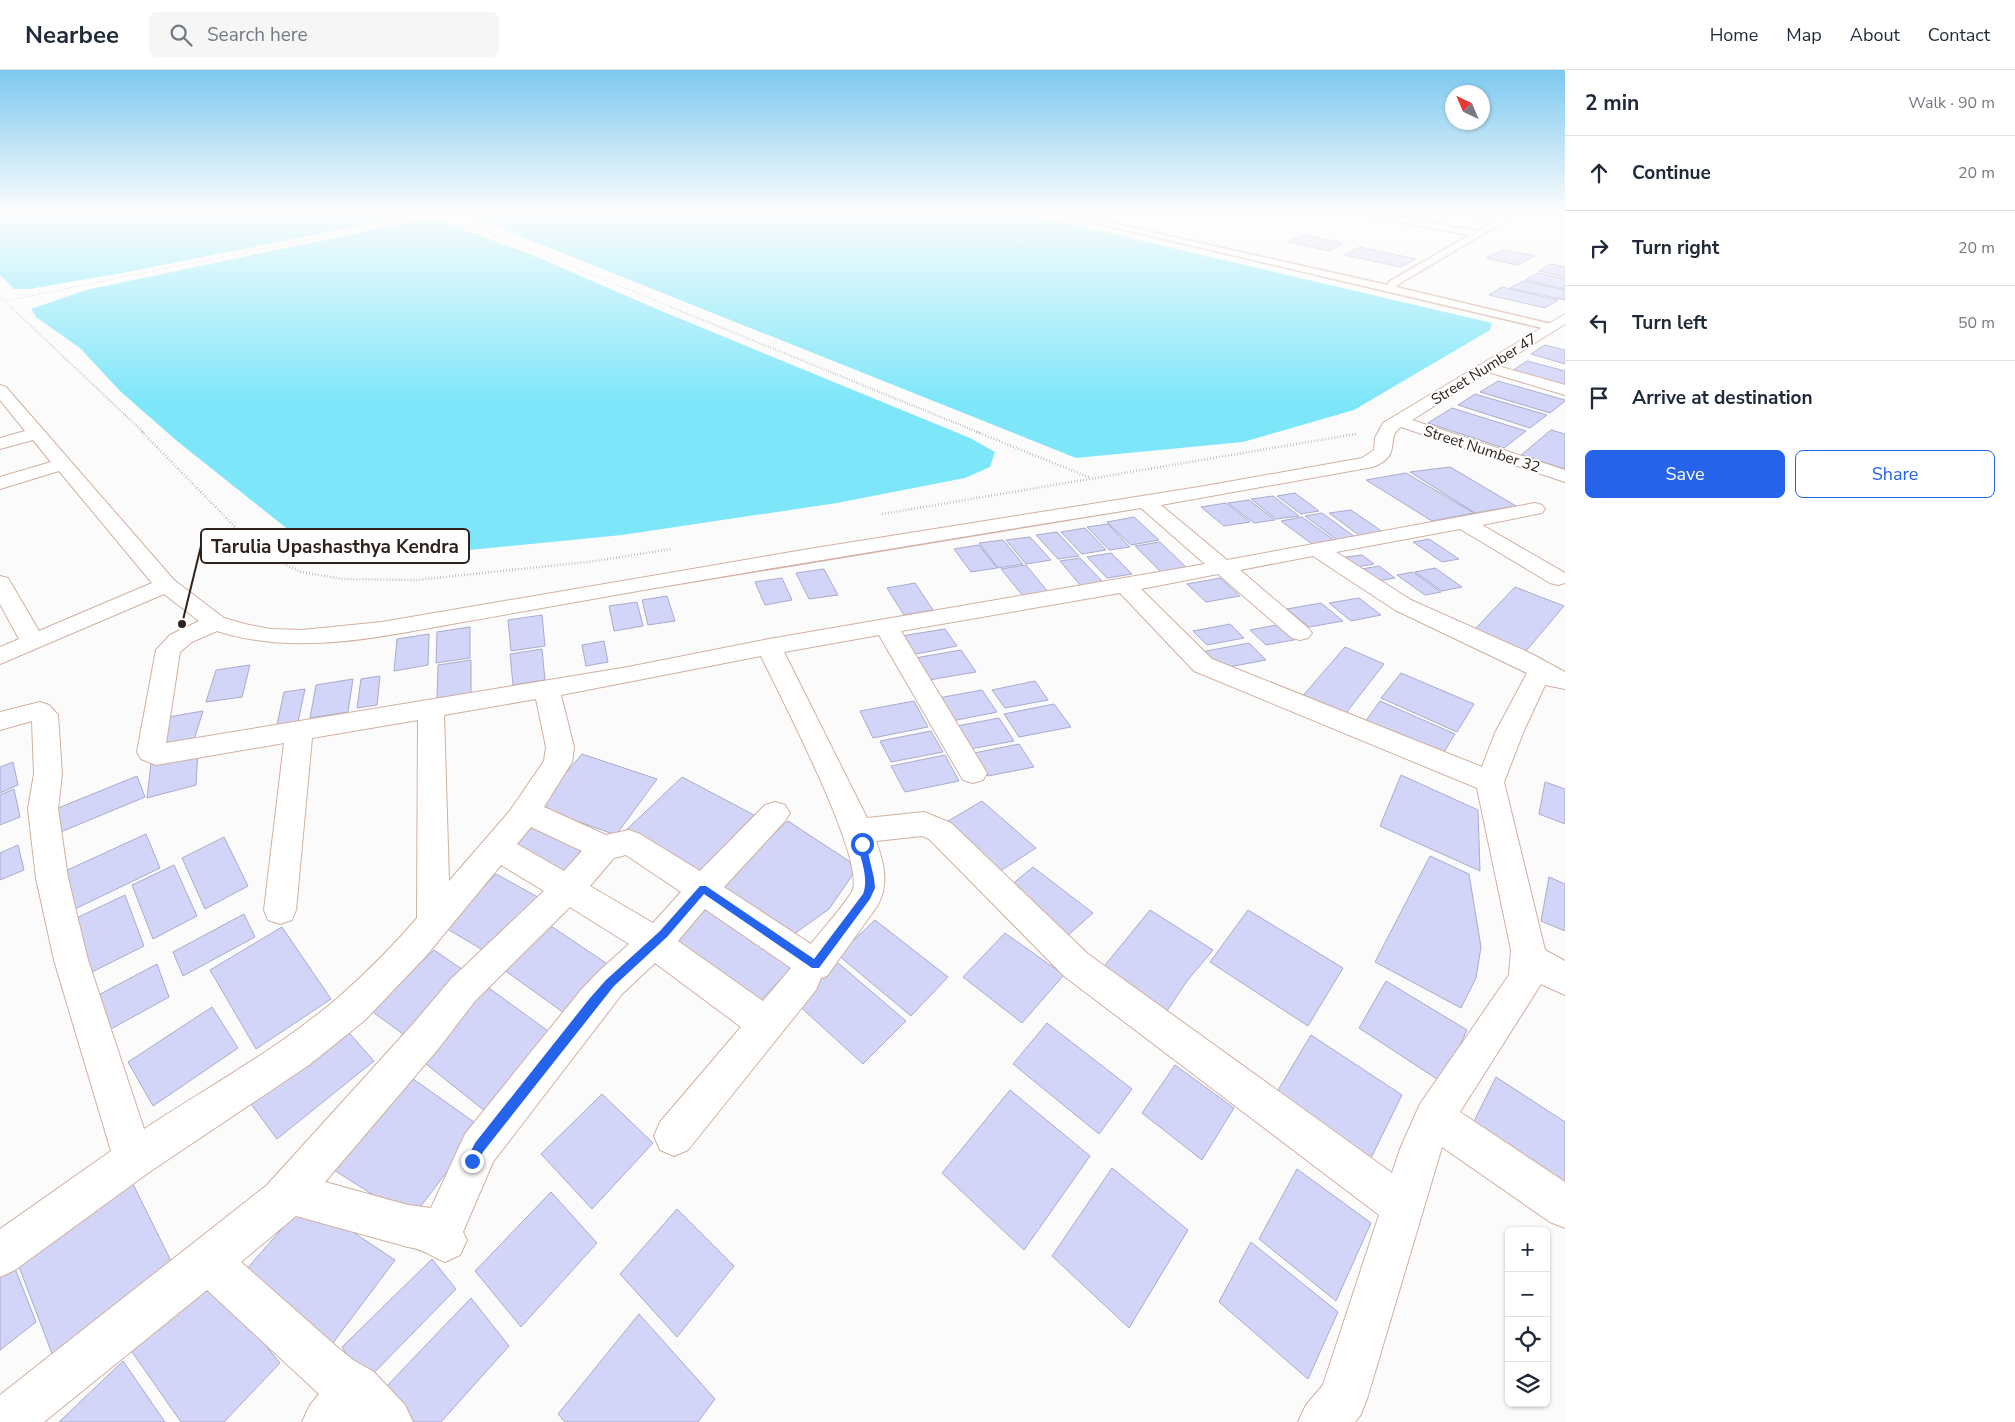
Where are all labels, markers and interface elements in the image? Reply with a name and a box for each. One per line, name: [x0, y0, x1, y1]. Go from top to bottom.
search box: [149, 12, 499, 57]
text: Nearbee: [25, 19, 119, 51]
icon: search: [167, 21, 195, 49]
text: Search here: [207, 22, 308, 48]
text: Home: [1710, 23, 1758, 47]
text: Map: [1786, 23, 1822, 47]
text: About: [1850, 23, 1900, 47]
text: Contact: [1928, 23, 1990, 47]
north arrow: [1445, 85, 1490, 130]
text: 2 min: [1585, 89, 1639, 117]
text: Walk · 90 m: [1908, 92, 1995, 114]
icon: ahead: [1585, 159, 1613, 187]
text: Continue: [1632, 160, 1711, 186]
text: 20 m: [1958, 162, 1995, 184]
icon: right: [1585, 234, 1613, 262]
text: Turn right: [1632, 235, 1719, 261]
text: 20 m: [1958, 237, 1995, 259]
icon: left: [1585, 309, 1613, 337]
text: Turn left: [1632, 310, 1707, 336]
text: 50 m: [1958, 312, 1995, 334]
street label: Street Number 47: [1427, 328, 1541, 410]
icon: arrive: [1585, 384, 1613, 412]
text: Arrive at destination: [1632, 385, 1813, 411]
street label: Street Number 32: [1421, 421, 1543, 477]
button: Save: [1585, 450, 1785, 498]
button: Share: [1795, 450, 1995, 498]
callout: Tarulia Upashasthya Kendra: [201, 529, 469, 563]
text: Tarulia Upashasthya Kendra: [211, 534, 459, 560]
route start: [851, 833, 874, 856]
route end: [461, 1150, 484, 1173]
map controls: [1505, 1227, 1550, 1407]
button: +: [1505, 1227, 1550, 1272]
button: −: [1505, 1272, 1550, 1317]
button: locate: [1505, 1317, 1550, 1362]
button: layers: [1505, 1362, 1550, 1407]

